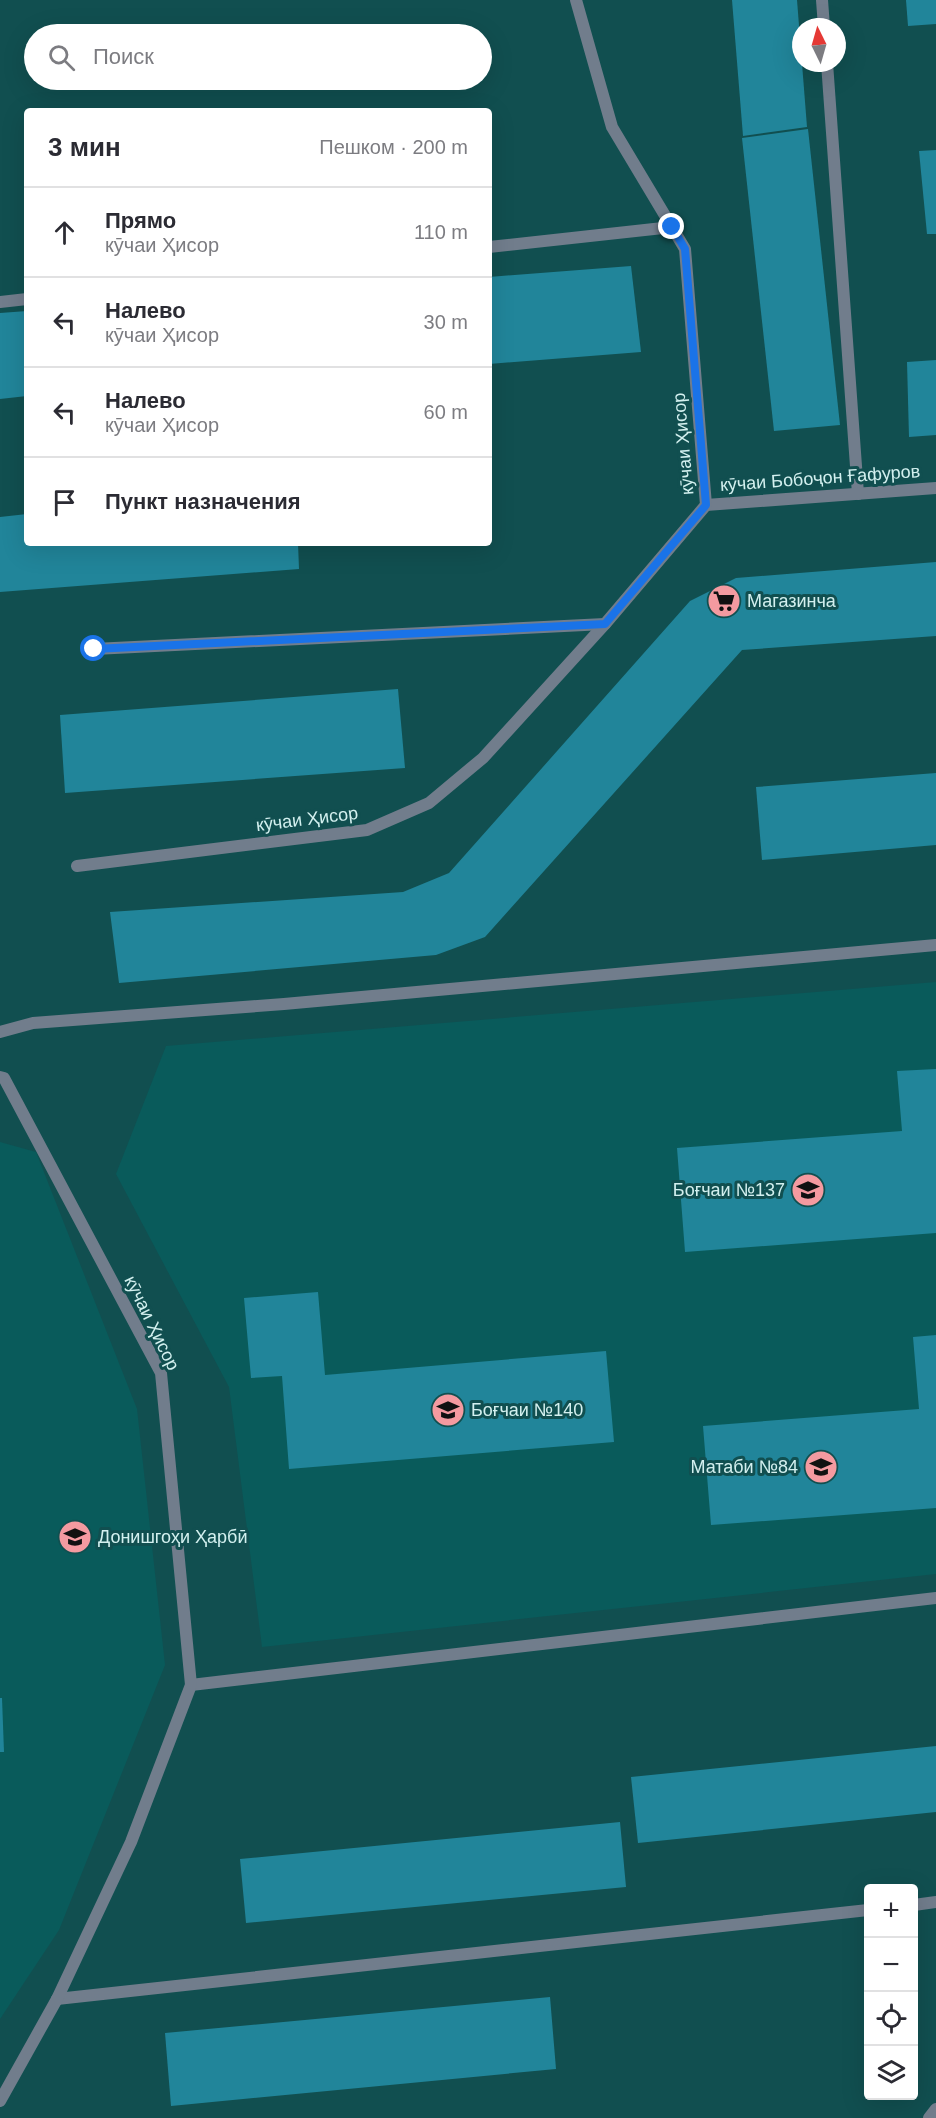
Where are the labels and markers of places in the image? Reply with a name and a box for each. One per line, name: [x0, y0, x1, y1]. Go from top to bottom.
supermarket icon: Магазинча: [706, 583, 742, 619]
place label: Магазинча: [747, 591, 837, 611]
school or university icon: Боғчаи №137: [790, 1172, 826, 1208]
place label: Боғчаи №137: [673, 1180, 785, 1200]
school or university icon: Боғчаи №140: [430, 1392, 466, 1428]
place label: Боғчаи №140: [471, 1400, 583, 1420]
school or university icon: Матаби №84: [803, 1449, 839, 1485]
place label: Матаби №84: [690, 1457, 798, 1477]
school or university icon: Донишгоҳи Ҳарбӣ: [57, 1519, 93, 1555]
place label: Донишгоҳи Ҳарбӣ: [98, 1527, 247, 1547]

